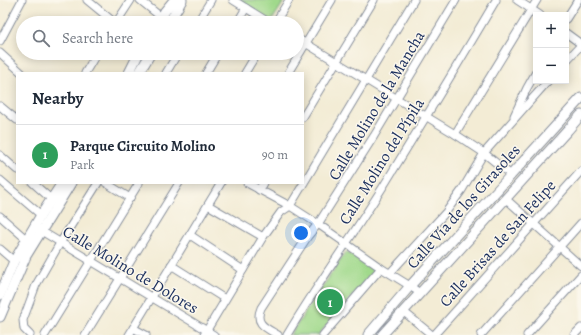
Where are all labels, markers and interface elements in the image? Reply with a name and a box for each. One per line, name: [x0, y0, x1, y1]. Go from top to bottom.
map controls: [533, 12, 569, 84]
button: +: [533, 12, 569, 48]
search box: [16, 16, 304, 60]
street label: Calle Molino de la Mancha: [323, 26, 431, 184]
icon: search: [30, 27, 52, 49]
text: Search here: [62, 28, 133, 48]
button: −: [533, 48, 569, 84]
text: Nearby: [32, 87, 83, 110]
street label: Calle Molino del Pípila: [334, 94, 430, 229]
text: Parque Circuito Molino: [70, 136, 215, 156]
street label: Calle Vía de los Girasoles: [402, 140, 526, 274]
text: 1: [43, 146, 47, 163]
text: 90 m: [262, 146, 288, 163]
text: Park: [70, 156, 94, 173]
street label: Calle Brisas de San Felipe: [435, 175, 561, 312]
street label: Calle Molino de Dolores: [59, 221, 202, 319]
your location: [291, 223, 311, 243]
pin: 1: [317, 287, 343, 317]

